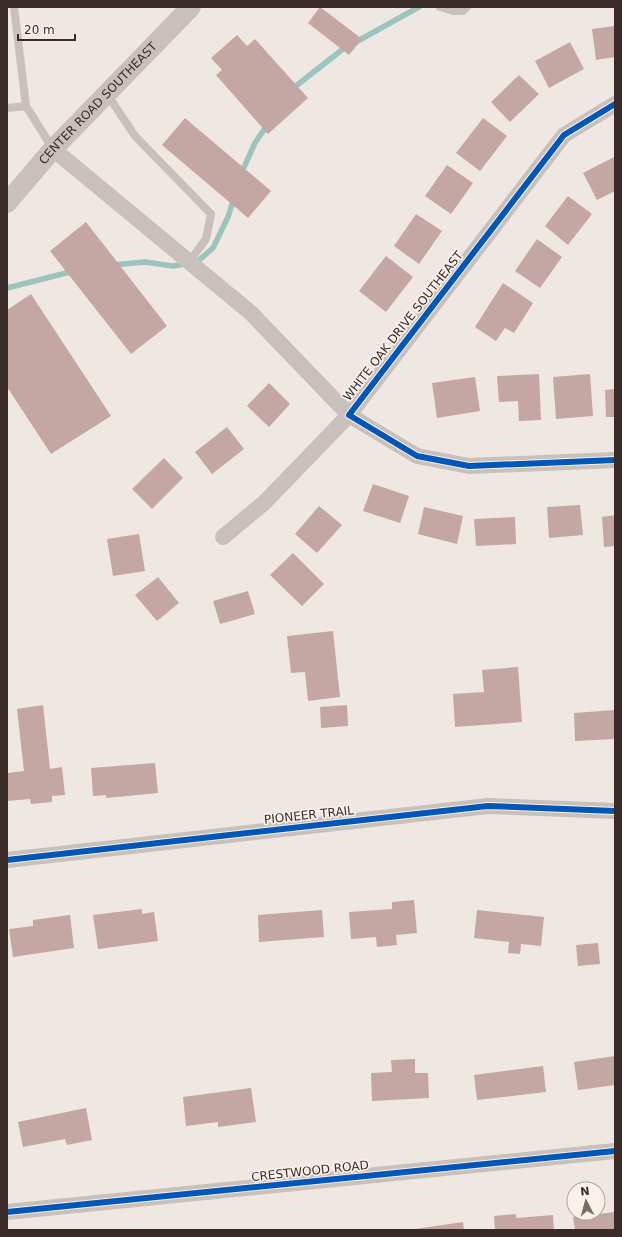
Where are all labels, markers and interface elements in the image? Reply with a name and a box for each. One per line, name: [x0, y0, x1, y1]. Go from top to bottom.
scale bar: [18, 16, 75, 42]
text: 20 m: [24, 23, 55, 37]
street label: CENTER ROAD SOUTHEAST: [36, 39, 160, 167]
street label: WHITE OAK DRIVE SOUTHEAST: [340, 248, 466, 404]
street label: PIONEER TRAIL: [263, 803, 355, 827]
street label: CRESTWOOD ROAD: [251, 1158, 369, 1184]
north arrow: [566, 1181, 606, 1221]
text: N: [580, 1185, 590, 1198]

